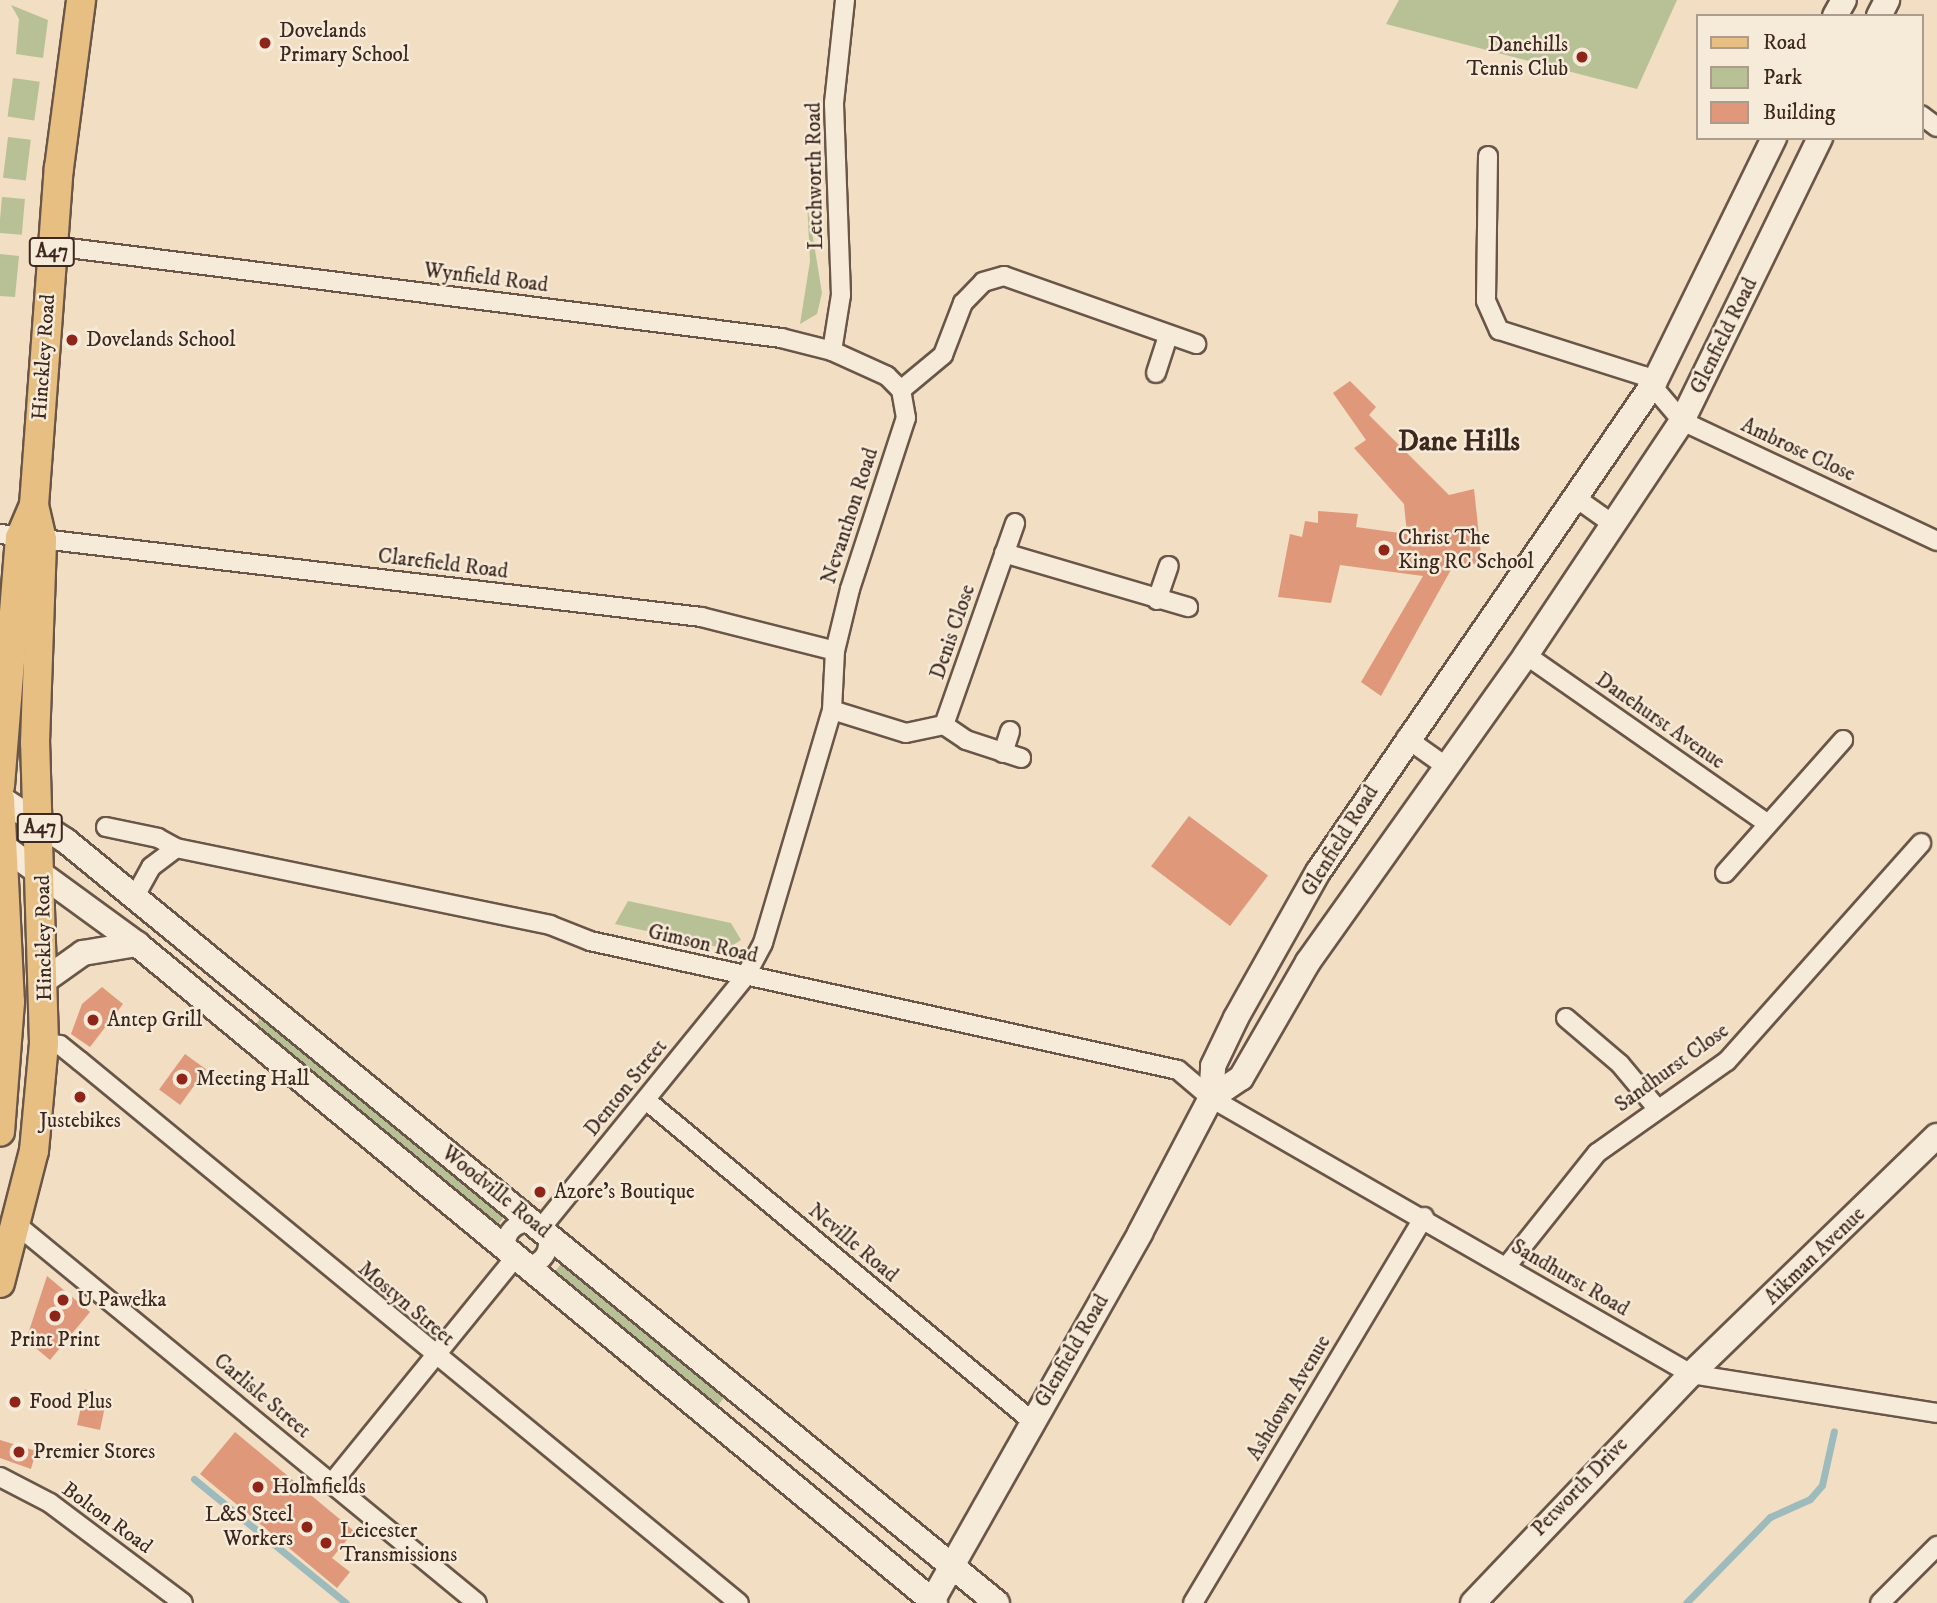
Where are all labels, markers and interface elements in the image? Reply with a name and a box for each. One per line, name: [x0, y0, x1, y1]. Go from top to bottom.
legend: [1696, 14, 1923, 140]
place label: Dovelands Primary School: [279, 18, 409, 68]
text: Road: [1763, 30, 1807, 56]
place label: Danehills Tennis Club: [1466, 32, 1568, 82]
marker: Dovelands Primary School: [257, 35, 273, 51]
marker: Danehills Tennis Club: [1574, 49, 1590, 65]
text: Park: [1763, 65, 1802, 91]
text: Building: [1763, 100, 1835, 126]
street label: Letchworth Road: [801, 102, 829, 250]
road number: A47: [28, 236, 76, 268]
street label: Wynfield Road: [422, 258, 550, 298]
street label: Glenfield Road: [1685, 274, 1763, 398]
street label: Hinckley Road: [27, 293, 61, 421]
place label: Dovelands School: [86, 327, 236, 353]
marker: Dovelands School: [64, 332, 80, 348]
street label: Ambrose Close: [1737, 413, 1859, 487]
district label: Dane Hills: [1398, 425, 1520, 459]
street label: Nevanthon Road: [816, 445, 884, 587]
place label: Christ The King RC School: [1398, 525, 1534, 575]
marker: Christ The King RC School: [1376, 542, 1392, 558]
street label: Clarefield Road: [376, 544, 510, 584]
street label: Denis Close: [925, 581, 981, 683]
street label: Danehurst Avenue: [1591, 667, 1729, 775]
street label: Glenfield Road: [1296, 781, 1384, 901]
road number: A47: [16, 813, 64, 844]
street label: Hinckley Road: [30, 875, 58, 1001]
street label: Gimson Road: [646, 919, 760, 969]
place label: Antep Grill: [107, 1007, 202, 1033]
marker: Antep Grill: [85, 1012, 101, 1028]
street label: Sandhurst Close: [1610, 1018, 1734, 1118]
street label: Denton Street: [579, 1034, 673, 1142]
place label: Meeting Hall: [196, 1066, 309, 1092]
marker: Meeting Hall: [174, 1071, 190, 1087]
marker: Justebikes: [72, 1089, 88, 1105]
place label: Justebikes: [39, 1108, 121, 1134]
street label: Woodville Road: [436, 1140, 556, 1244]
place label: Azore's Boutique: [554, 1179, 695, 1205]
marker: Azore's Boutique: [532, 1184, 548, 1200]
street label: Neville Road: [803, 1198, 903, 1288]
street label: Aikman Avenue: [1760, 1202, 1870, 1310]
street label: Sandhurst Road: [1507, 1234, 1633, 1322]
street label: Mostyn Street: [353, 1256, 459, 1352]
place label: U Pawełka: [77, 1287, 167, 1313]
street label: Glenfield Road: [1030, 1290, 1114, 1412]
marker: U Pawełka: [55, 1292, 71, 1308]
marker: Print Print: [47, 1308, 63, 1324]
place label: Print Print: [10, 1327, 100, 1353]
street label: Ashdown Avenue: [1242, 1331, 1336, 1465]
street label: Carlisle Street: [209, 1348, 315, 1444]
place label: Food Plus: [29, 1389, 112, 1415]
marker: Food Plus: [7, 1394, 23, 1410]
street label: Petworth Drive: [1527, 1432, 1633, 1542]
place label: Premier Stores: [33, 1439, 155, 1465]
marker: Premier Stores: [11, 1444, 27, 1460]
place label: Holmfields: [272, 1474, 366, 1500]
street label: Bolton Road: [57, 1477, 157, 1559]
marker: Holmfields: [250, 1479, 266, 1495]
place label: L&S Steel Workers: [205, 1502, 293, 1552]
place label: Leicester Transmissions: [340, 1518, 457, 1568]
marker: L&S Steel Workers: [299, 1519, 315, 1535]
marker: Leicester Transmissions: [318, 1535, 334, 1551]

